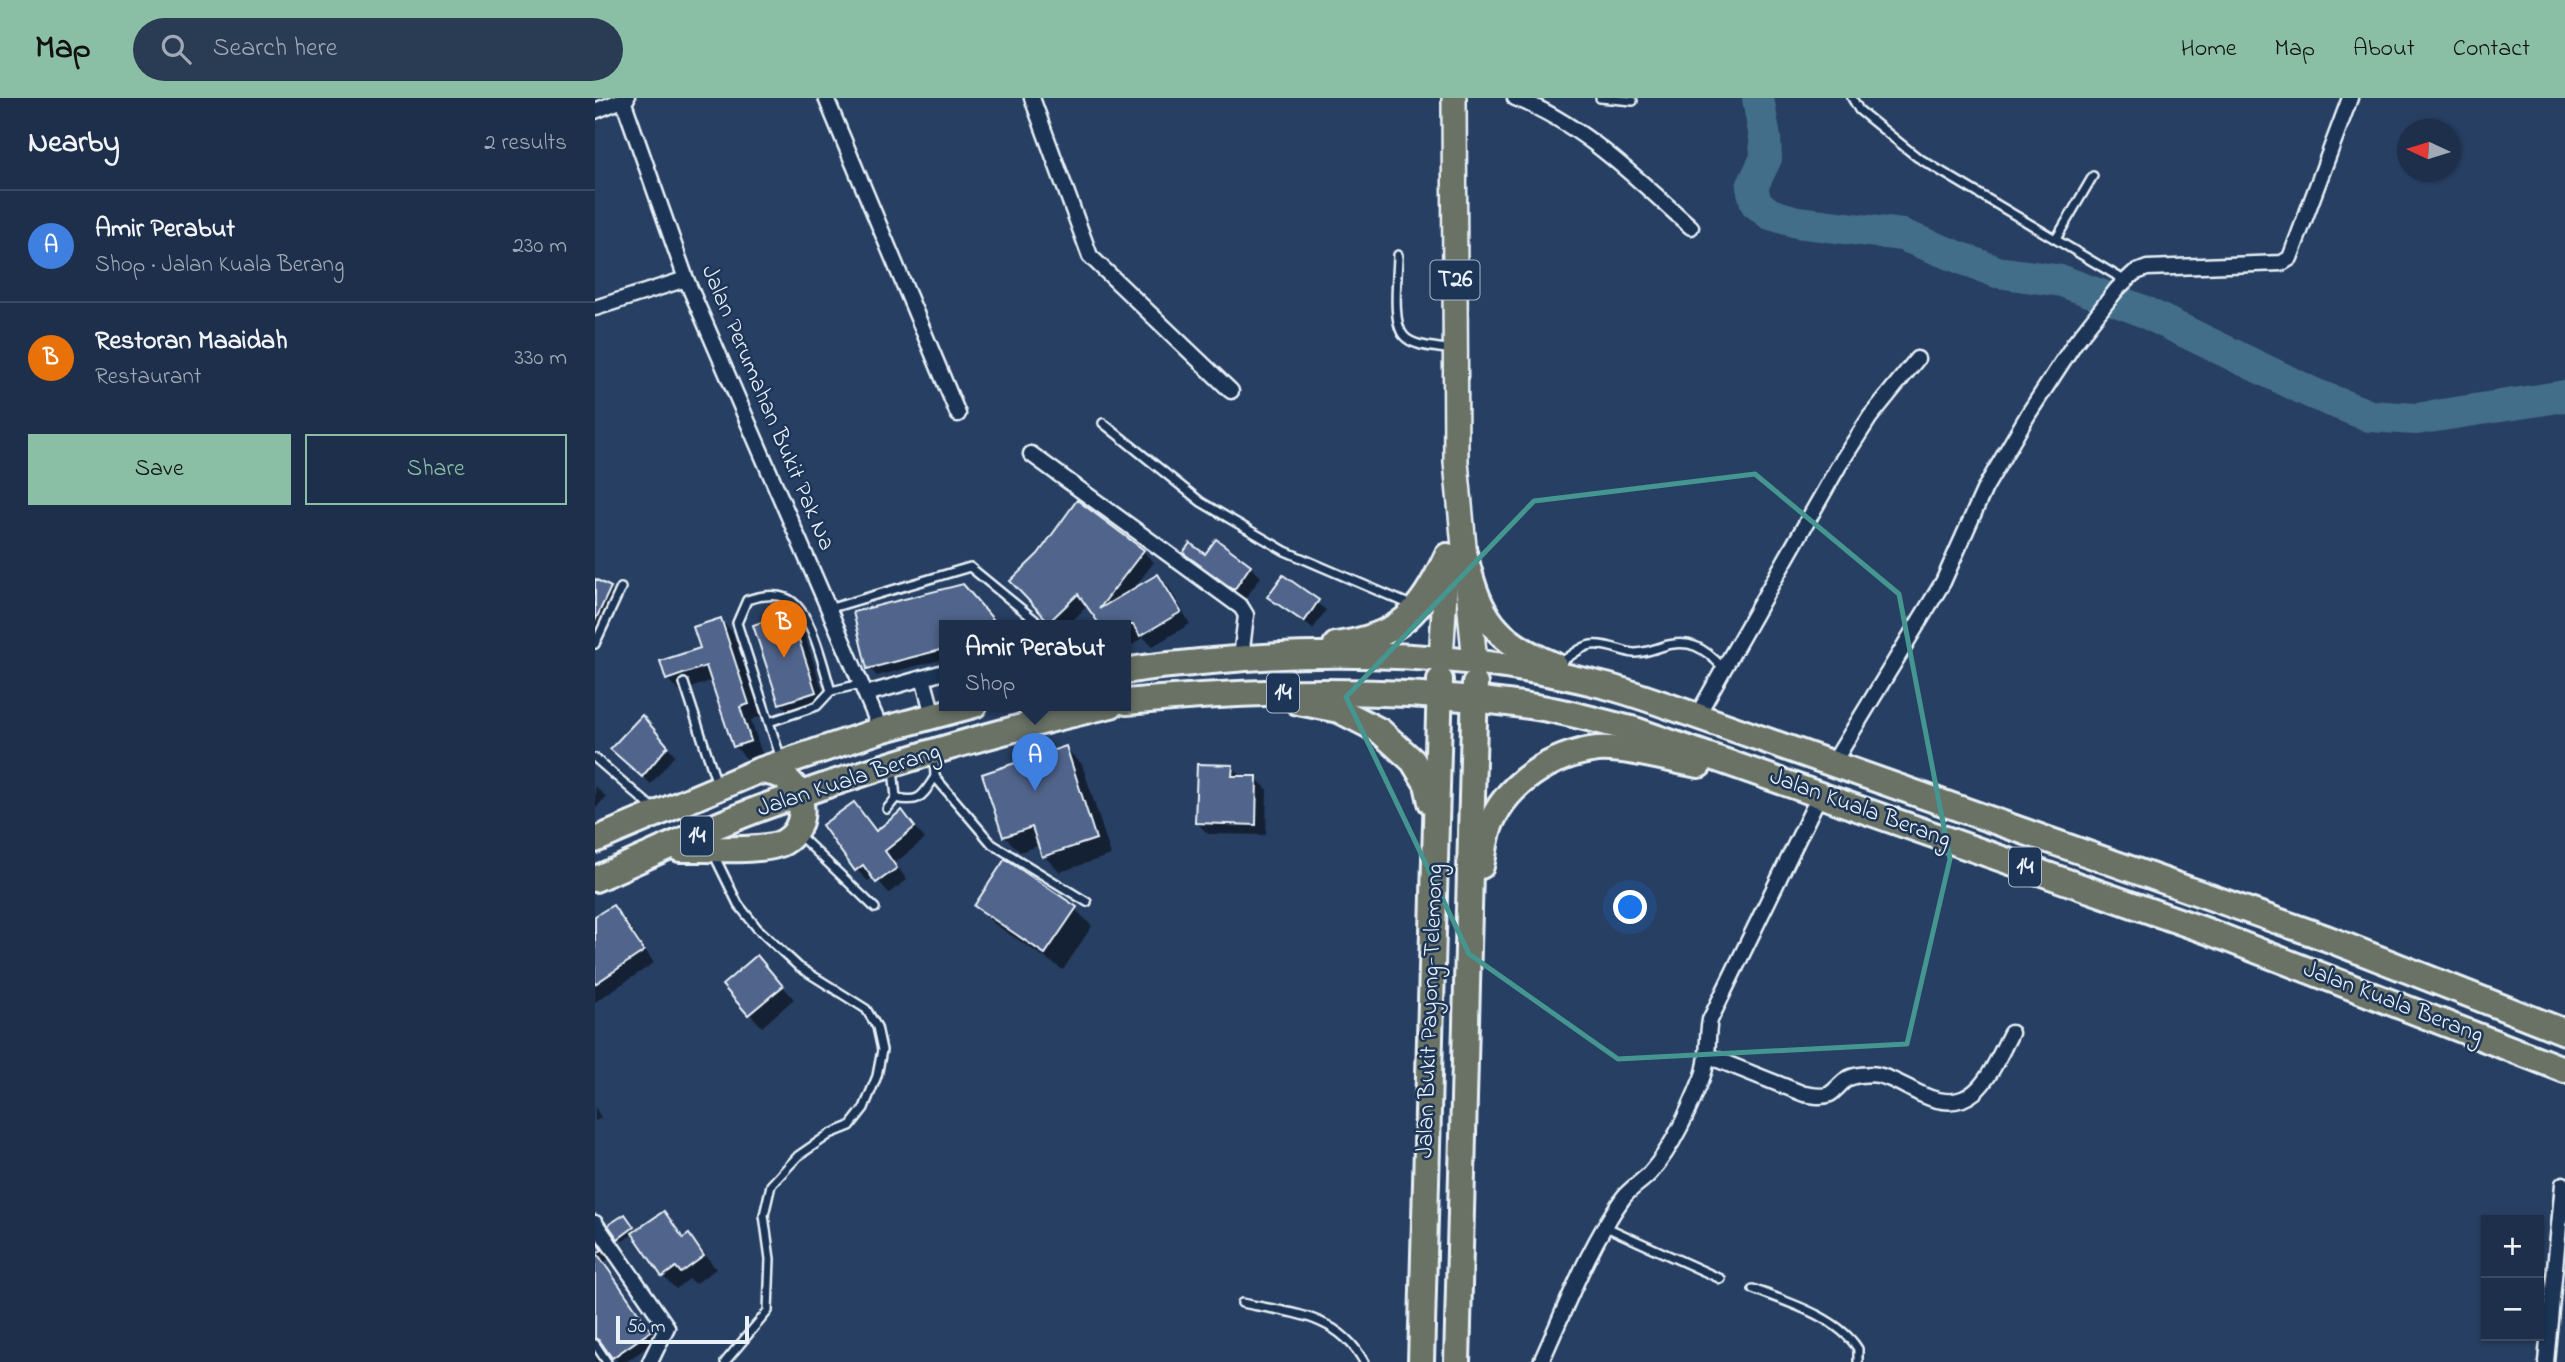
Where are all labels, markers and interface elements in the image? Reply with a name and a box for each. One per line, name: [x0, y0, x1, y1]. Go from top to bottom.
search box: [133, 18, 623, 81]
text: Map: [35, 25, 91, 73]
icon: search: [157, 30, 195, 68]
text: Search here: [213, 30, 337, 68]
text: Home: [2181, 32, 2237, 67]
text: Map: [2275, 32, 2315, 67]
text: About: [2353, 32, 2415, 67]
text: Contact: [2453, 32, 2530, 67]
north arrow: [2397, 119, 2460, 182]
text: Nearby: [28, 122, 120, 166]
text: 2 results: [484, 127, 567, 160]
text: Amir Perabut: [95, 211, 235, 249]
text: A: [44, 230, 58, 263]
text: 230 m: [513, 230, 567, 263]
text: Shop · Jalan Kuala Berang: [95, 249, 344, 282]
street label: Jalan Perumahan Bukit Pak Na: [691, 260, 843, 556]
road number: T26: [1431, 260, 1479, 300]
text: Restoran Maaidah: [95, 323, 287, 361]
text: B: [43, 342, 59, 375]
text: 330 m: [514, 342, 567, 375]
text: Restaurant: [95, 361, 202, 394]
button: Save: [28, 434, 291, 505]
button: Share: [305, 434, 567, 505]
pin: B: [761, 600, 807, 658]
popup: [939, 620, 1131, 711]
text: Amir Perabut: [965, 630, 1105, 668]
text: Shop: [965, 668, 1015, 701]
road number: 14: [1267, 674, 1299, 712]
pin: A: [1012, 733, 1058, 791]
street label: Jalan Kuala Berang: [753, 735, 945, 827]
street label: Jalan Kuala Berang: [1764, 760, 1956, 858]
road number: 14: [681, 816, 713, 856]
road number: 14: [2009, 848, 2041, 887]
street label: Jalan Bukit Payong-Telemong: [1408, 863, 1455, 1159]
your location: [1613, 890, 1647, 924]
street label: Jalan Kuala Berang: [2298, 952, 2488, 1054]
map controls: [2481, 1215, 2544, 1341]
button: +: [2481, 1215, 2544, 1278]
button: −: [2481, 1278, 2544, 1341]
scale bar: [616, 1313, 749, 1345]
text: 50 m: [627, 1314, 666, 1341]

